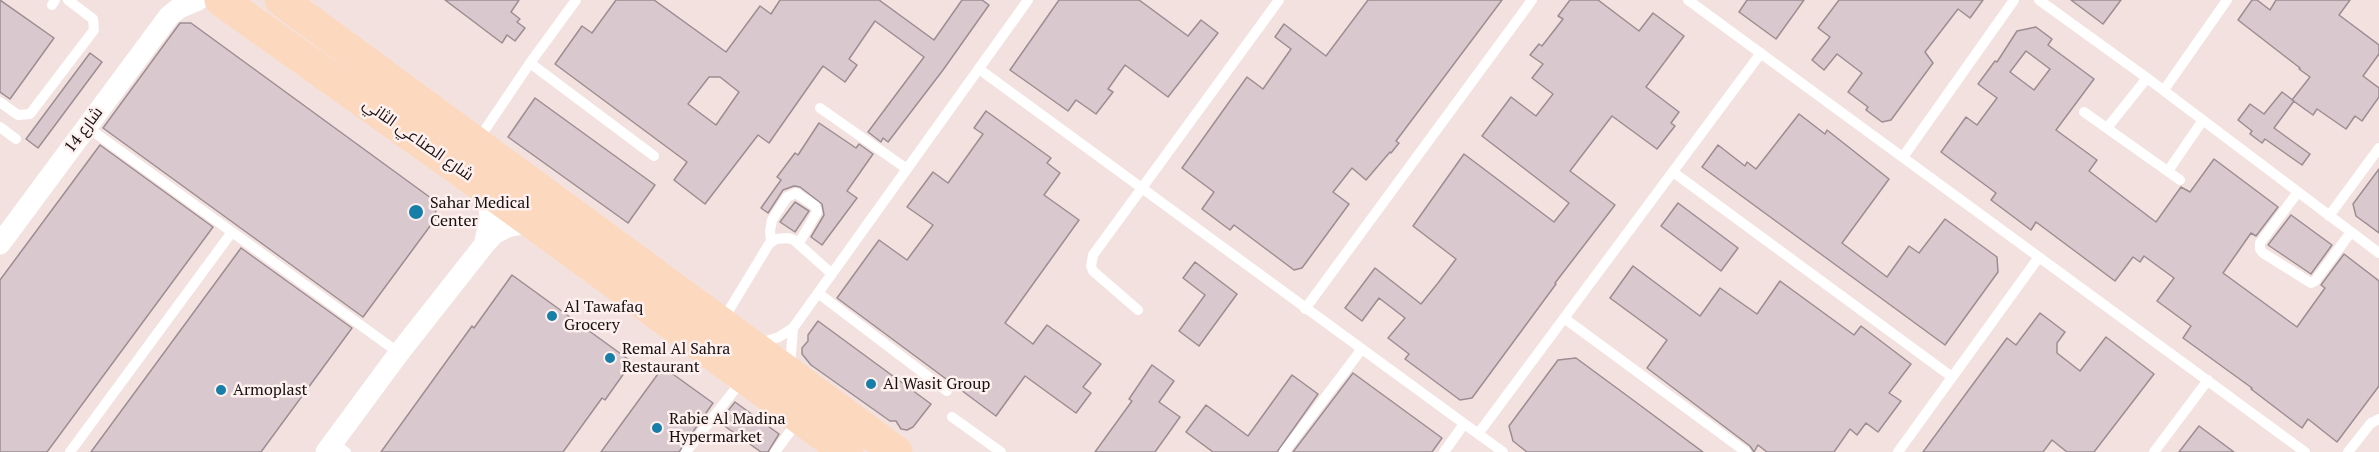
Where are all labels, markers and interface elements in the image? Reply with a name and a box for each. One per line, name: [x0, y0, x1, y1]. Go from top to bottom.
street label: شارع الصناعي الثاني: [359, 95, 477, 185]
street label: شارع 14: [61, 103, 107, 157]
place label: Sahar Medical Center: [430, 193, 530, 231]
marker: Sahar Medical Center: [407, 203, 425, 221]
place label: Al Tawafaq Grocery: [564, 297, 643, 335]
marker: Al Tawafaq Grocery: [545, 309, 559, 323]
place label: Remal Al Sahra Restaurant: [622, 339, 730, 377]
marker: Remal Al Sahra Restaurant: [603, 351, 617, 365]
place label: Al Wasit Group: [883, 374, 990, 394]
marker: Al Wasit Group: [864, 377, 878, 391]
place label: Armoplast: [233, 380, 308, 400]
marker: Armoplast: [214, 383, 228, 397]
place label: Rabie Al Madina Hypermarket: [669, 409, 786, 447]
marker: Rabie Al Madina Hypermarket: [650, 421, 664, 435]

